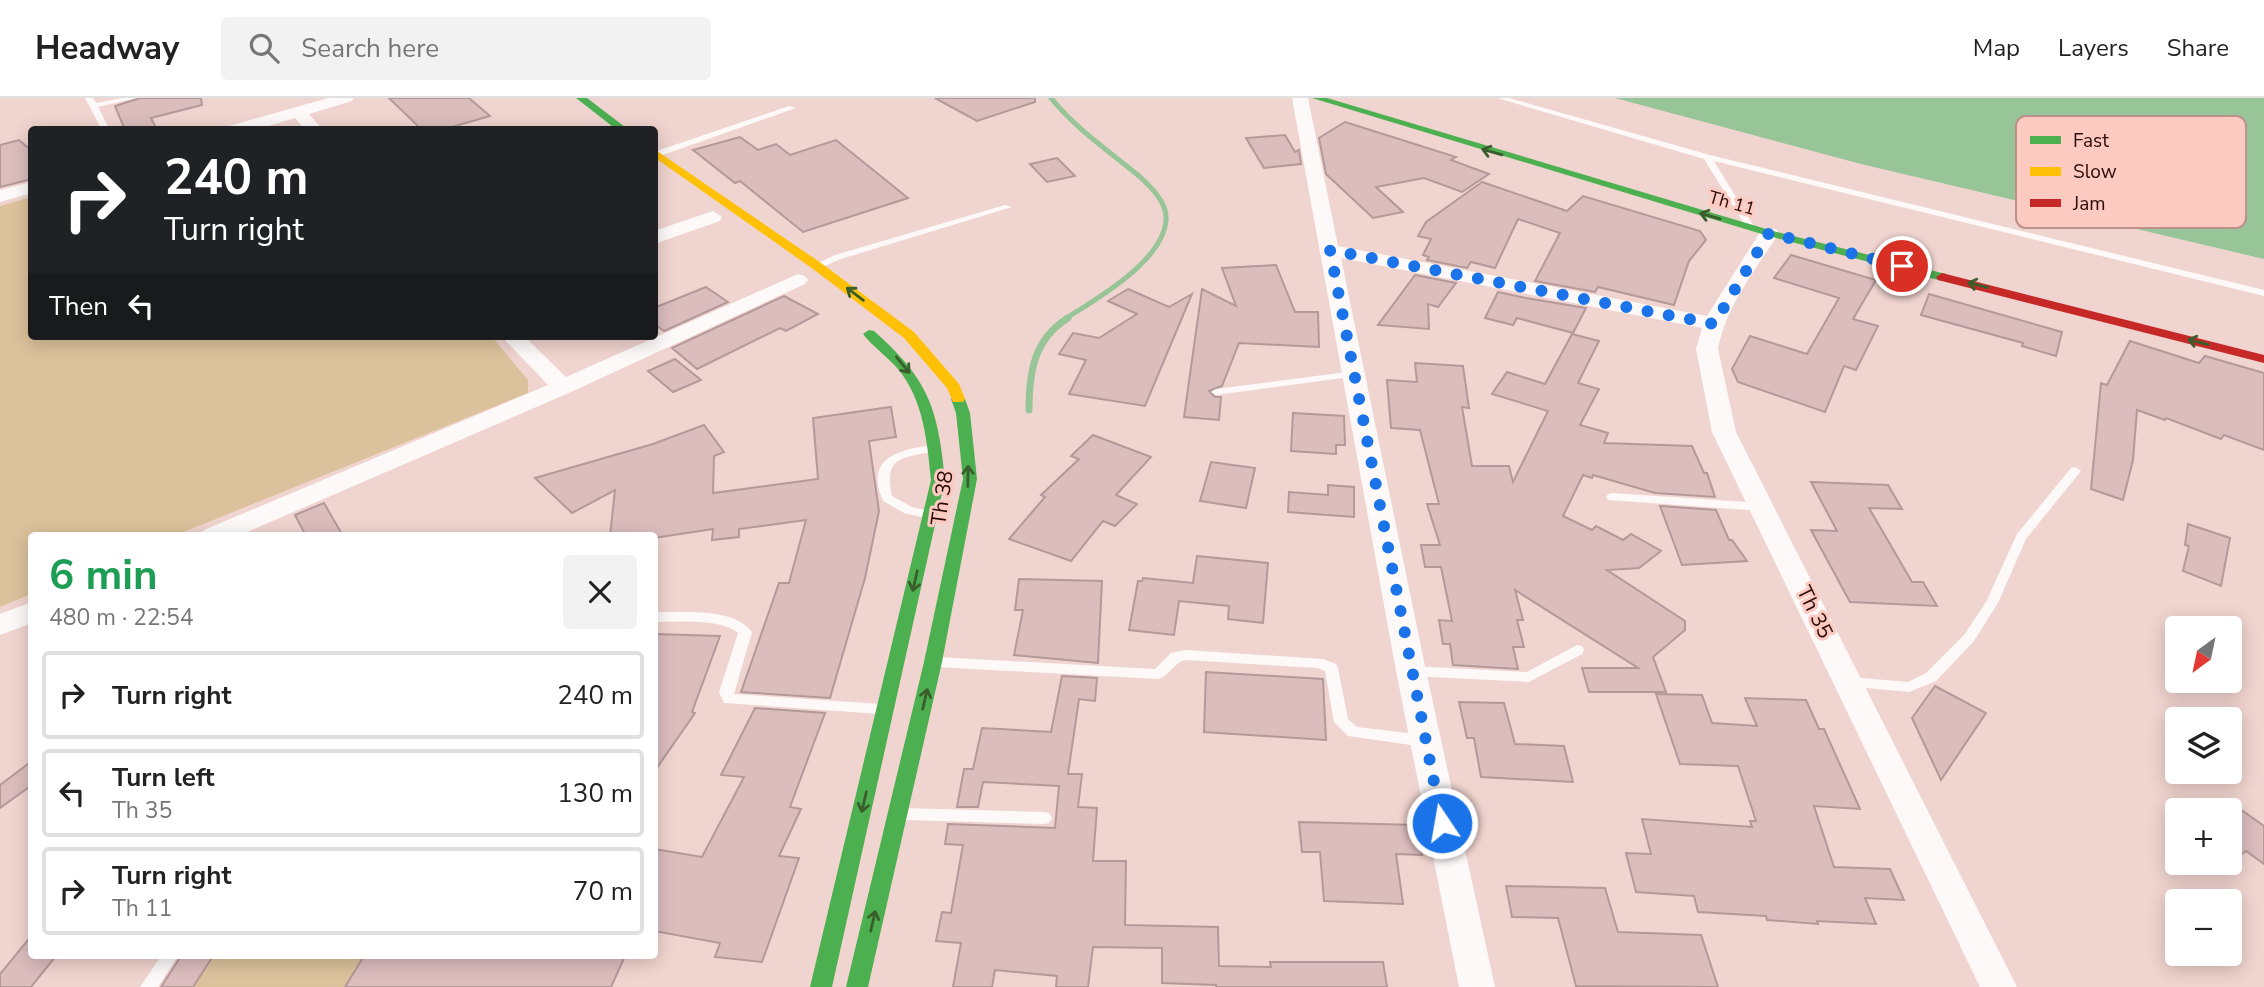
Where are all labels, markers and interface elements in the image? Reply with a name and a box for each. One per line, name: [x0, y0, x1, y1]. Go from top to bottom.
search box: [221, 17, 711, 80]
text: Headway: [35, 26, 179, 71]
icon: search: [245, 29, 283, 67]
text: Search here: [301, 31, 439, 66]
text: Map: [1973, 32, 2020, 64]
text: Layers: [2058, 32, 2129, 64]
text: Share: [2167, 32, 2229, 64]
legend: [2016, 116, 2246, 228]
text: Fast: [2073, 128, 2109, 154]
text: 240 m: [164, 144, 308, 211]
one-way arrow: [1481, 144, 1503, 157]
icon: right: [49, 154, 140, 245]
text: Slow: [2073, 159, 2117, 185]
street label: Th 11: [1706, 185, 1758, 221]
text: Jam: [2072, 191, 2106, 217]
text: Turn right: [164, 208, 304, 251]
one-way arrow: [1699, 209, 1722, 222]
pin: [1872, 236, 1932, 296]
icon: arrive: [1883, 247, 1921, 285]
one-way arrow: [1967, 278, 1989, 291]
icon: left: [122, 287, 160, 325]
one-way arrow: [846, 287, 865, 302]
text: Then: [49, 289, 108, 324]
one-way arrow: [2187, 334, 2209, 347]
one-way arrow: [895, 355, 910, 373]
one-way arrow: [961, 465, 975, 488]
street label: Th 38: [924, 469, 960, 527]
text: 6 min: [49, 547, 158, 604]
button: close: [563, 555, 637, 629]
one-way arrow: [908, 569, 921, 592]
street label: Th 35: [1790, 581, 1840, 643]
text: 480 m · 22:54: [49, 602, 194, 633]
north arrow: [2165, 616, 2242, 693]
map controls: [2165, 616, 2242, 966]
icon: right: [53, 676, 91, 714]
text: Turn right: [112, 678, 231, 713]
text: 240 m: [557, 678, 633, 713]
one-way arrow: [918, 688, 932, 711]
button: layers: [2165, 707, 2242, 784]
text: Turn left: [112, 760, 215, 795]
icon: left: [53, 774, 91, 812]
text: 130 m: [557, 776, 633, 811]
position arrow: [1405, 786, 1479, 860]
one-way arrow: [856, 790, 870, 813]
text: Th 35: [112, 795, 172, 826]
button: +: [2165, 798, 2242, 875]
text: Turn right: [112, 858, 231, 893]
icon: right: [53, 872, 91, 910]
text: 70 m: [573, 874, 633, 909]
button: −: [2165, 889, 2242, 966]
text: Th 11: [112, 893, 172, 924]
one-way arrow: [867, 910, 880, 932]

